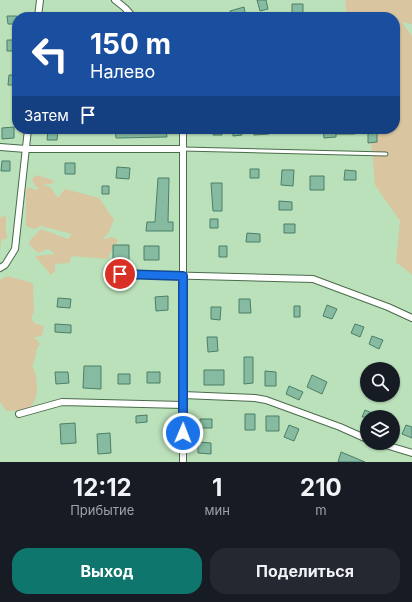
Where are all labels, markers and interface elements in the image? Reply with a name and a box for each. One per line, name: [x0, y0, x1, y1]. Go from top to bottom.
text: 150 m: [90, 27, 171, 61]
icon: left: [24, 28, 76, 80]
text: Налево: [90, 61, 155, 82]
icon: arrive: [77, 104, 99, 126]
text: Затем: [24, 106, 69, 125]
pin: [103, 257, 137, 291]
icon: arrive: [109, 263, 131, 285]
map controls: [360, 362, 400, 450]
button: search: [360, 362, 400, 402]
button: layers: [360, 410, 400, 450]
position arrow: [162, 412, 204, 454]
text: 12:12: [73, 473, 132, 502]
text: 1: [212, 473, 222, 502]
text: 210: [300, 473, 342, 502]
text: Прибытие: [70, 502, 134, 518]
text: мин: [205, 502, 230, 518]
text: m: [315, 502, 327, 518]
button: Выход: [12, 548, 202, 594]
button: Поделиться: [210, 548, 400, 594]

